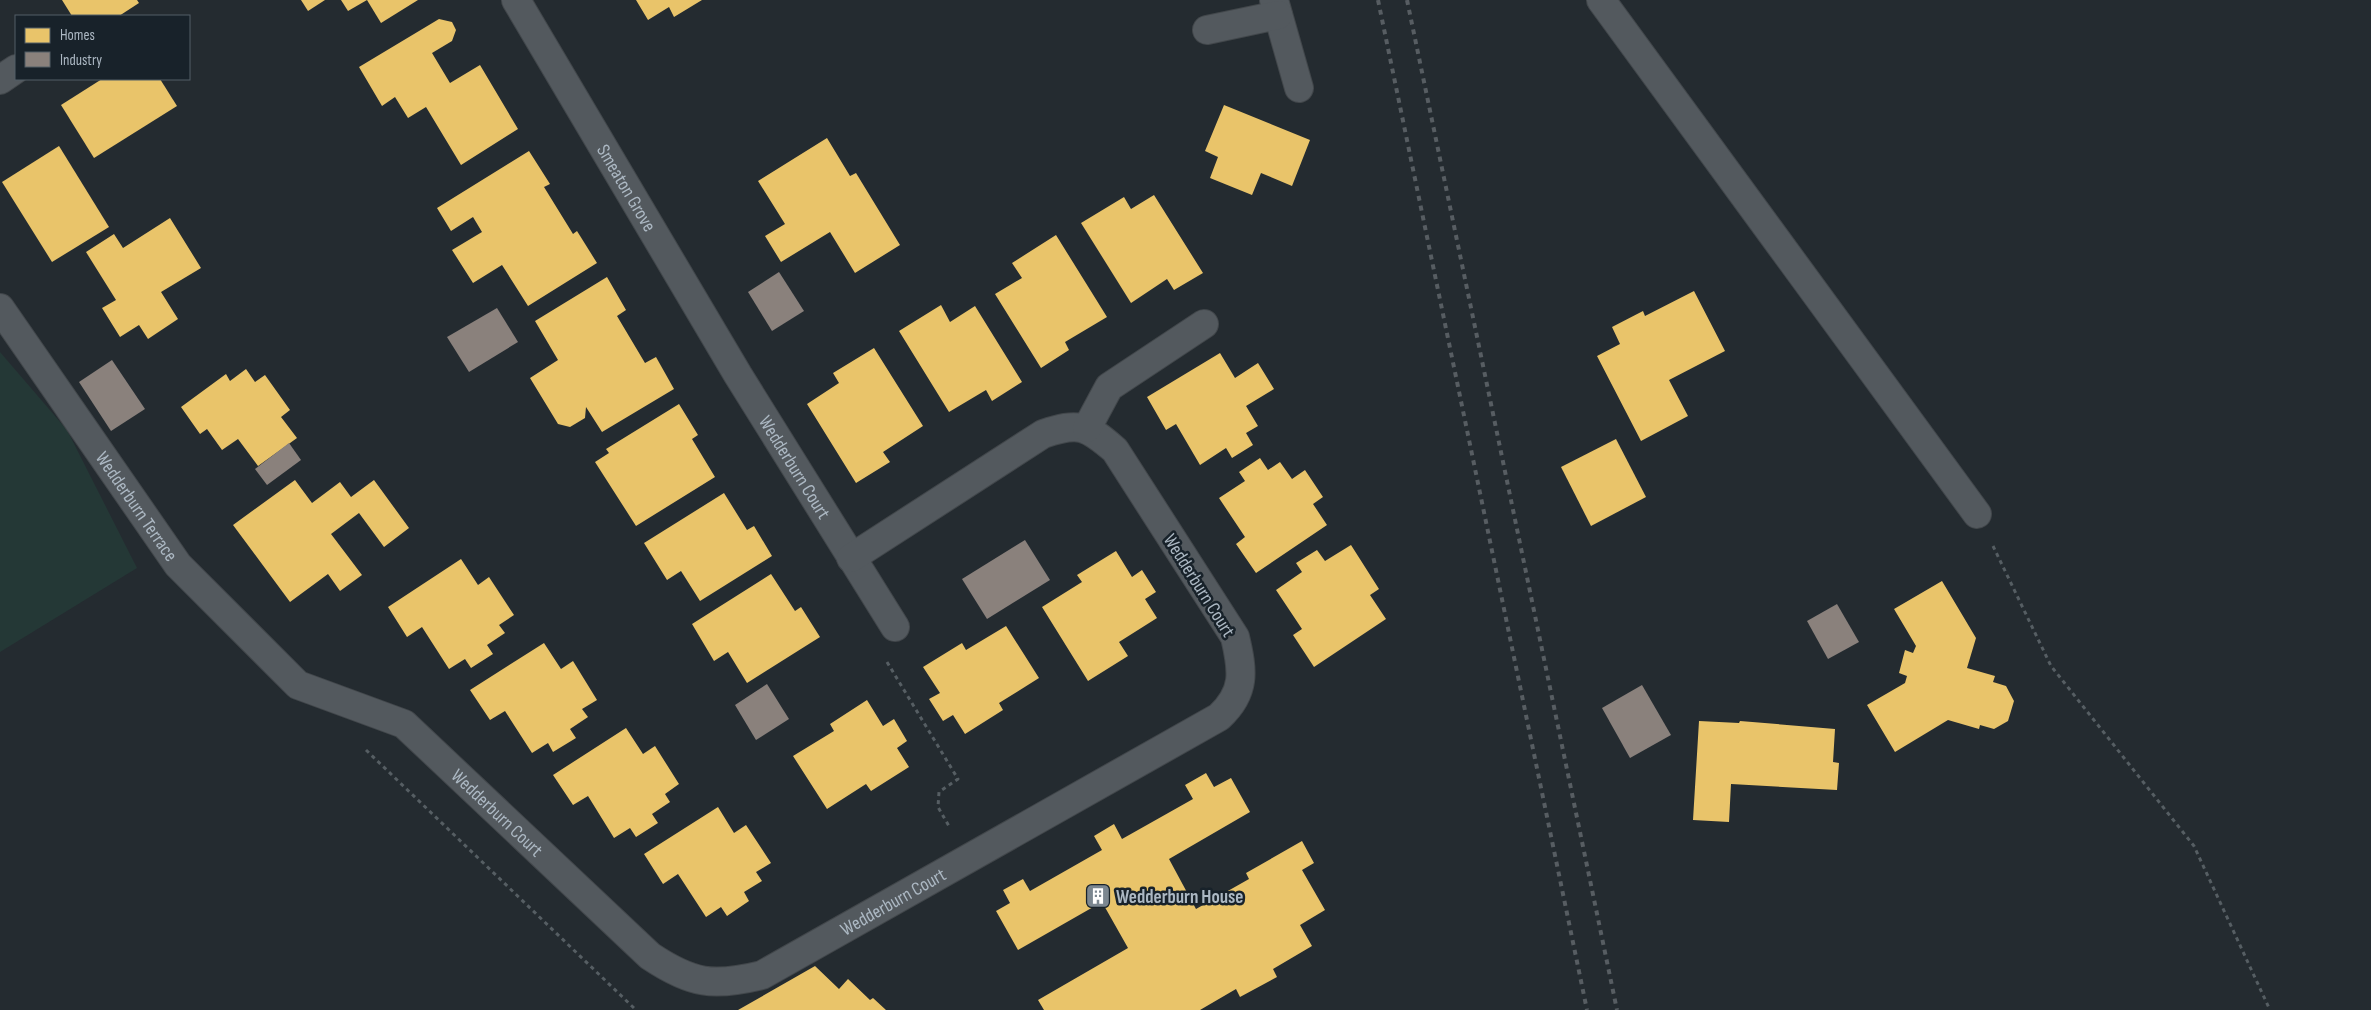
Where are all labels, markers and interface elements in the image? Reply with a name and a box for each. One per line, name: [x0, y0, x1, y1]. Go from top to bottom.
legend: [15, 15, 190, 80]
text: Homes: [60, 26, 95, 45]
text: Industry: [60, 51, 102, 70]
street label: Smeaton Grove: [591, 141, 660, 236]
street label: Wedderburn Court: [753, 412, 835, 524]
street label: Wedderburn Terrace: [90, 448, 182, 566]
street label: Wedderburn Court: [1158, 530, 1240, 642]
street label: Wedderburn Court: [446, 765, 547, 862]
street label: Wedderburn Court: [837, 863, 950, 941]
building icon: Wedderburn House: [1085, 883, 1111, 909]
place label: Wedderburn House: [1116, 886, 1243, 909]

